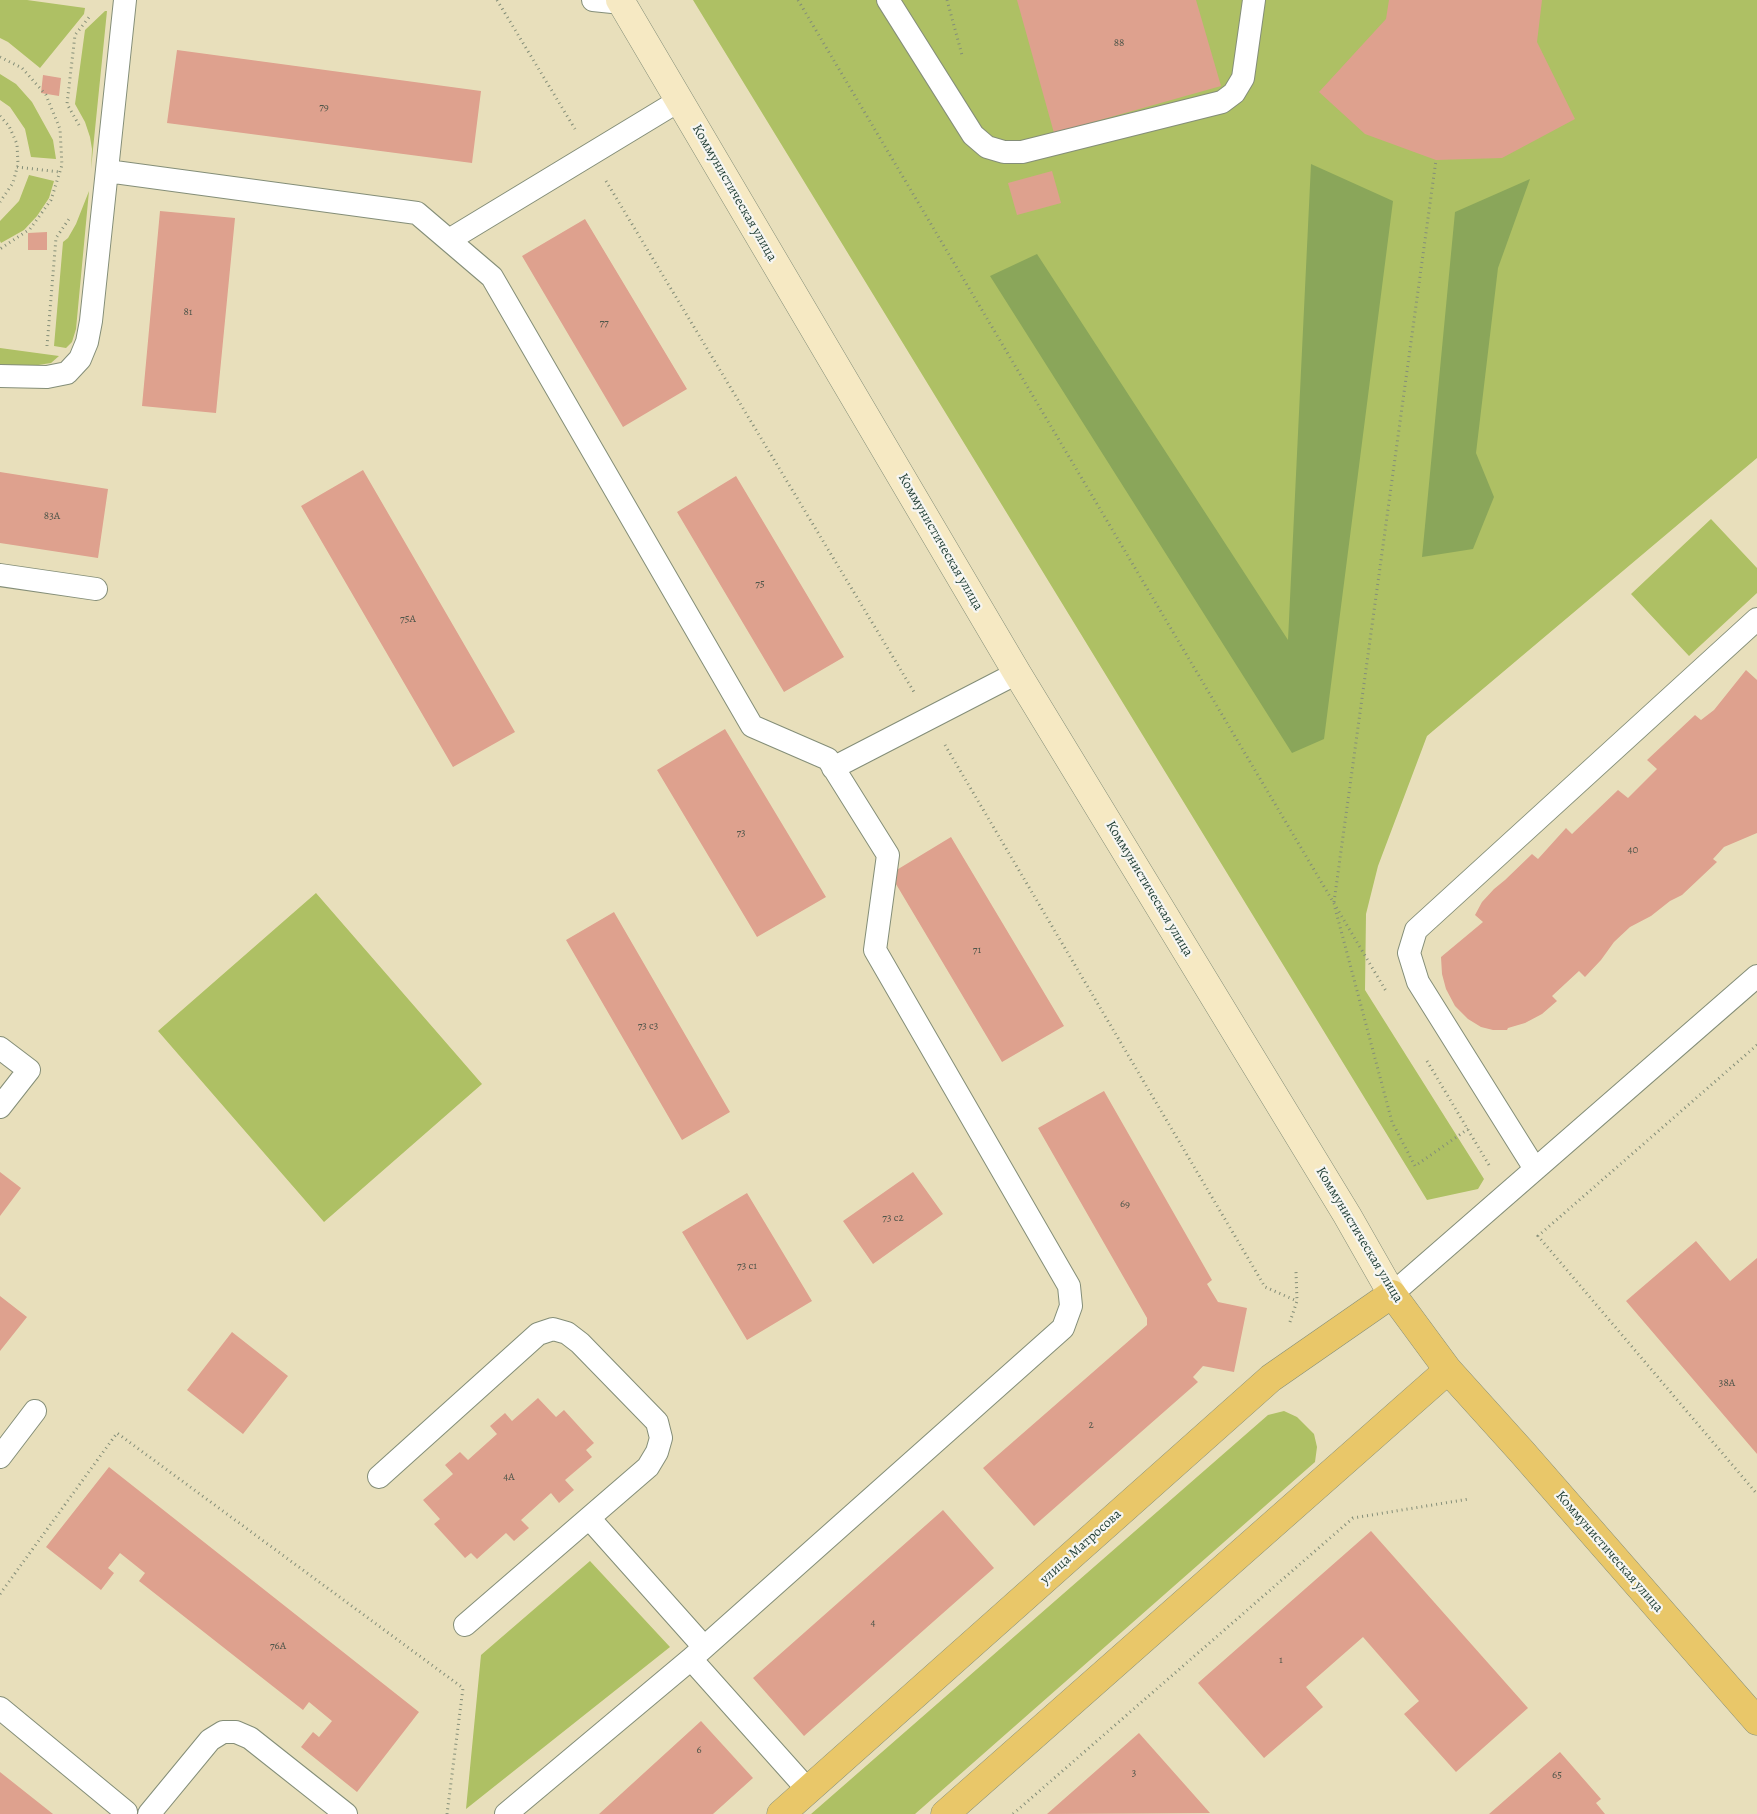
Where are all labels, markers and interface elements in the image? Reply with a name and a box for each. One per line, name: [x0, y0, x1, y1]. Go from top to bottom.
house number: 88: [1114, 36, 1124, 50]
house number: 79: [319, 100, 329, 114]
street label: Коммунистическая улица: [688, 122, 780, 264]
house number: 81: [183, 305, 193, 319]
house number: 77: [599, 316, 609, 330]
street label: Коммунистическая улица: [894, 471, 986, 613]
house number: 83А: [44, 509, 60, 523]
house number: 75: [755, 577, 765, 591]
house number: 75А: [400, 612, 416, 626]
street label: Коммунистическая улица: [1102, 818, 1196, 960]
house number: 73: [736, 826, 746, 840]
house number: 40: [1628, 843, 1638, 857]
house number: 71: [973, 943, 981, 957]
house number: 73 с3: [638, 1019, 658, 1033]
street label: Коммунистическая улица: [1312, 1164, 1406, 1306]
house number: 69: [1120, 1197, 1130, 1211]
house number: 73 с2: [882, 1211, 904, 1225]
house number: 73 с1: [737, 1259, 757, 1273]
house number: 38А: [1719, 1376, 1735, 1390]
house number: 2: [1088, 1418, 1094, 1432]
house number: 4А: [503, 1470, 515, 1484]
street label: Коммунистическая улица: [1552, 1488, 1666, 1616]
street label: улица Матросова: [1037, 1506, 1125, 1588]
house number: 4: [871, 1616, 875, 1630]
house number: 76А: [270, 1639, 286, 1653]
house number: 1: [1279, 1653, 1283, 1667]
house number: 6: [696, 1743, 702, 1757]
house number: 3: [1132, 1766, 1136, 1780]
house number: 65: [1552, 1768, 1562, 1782]

